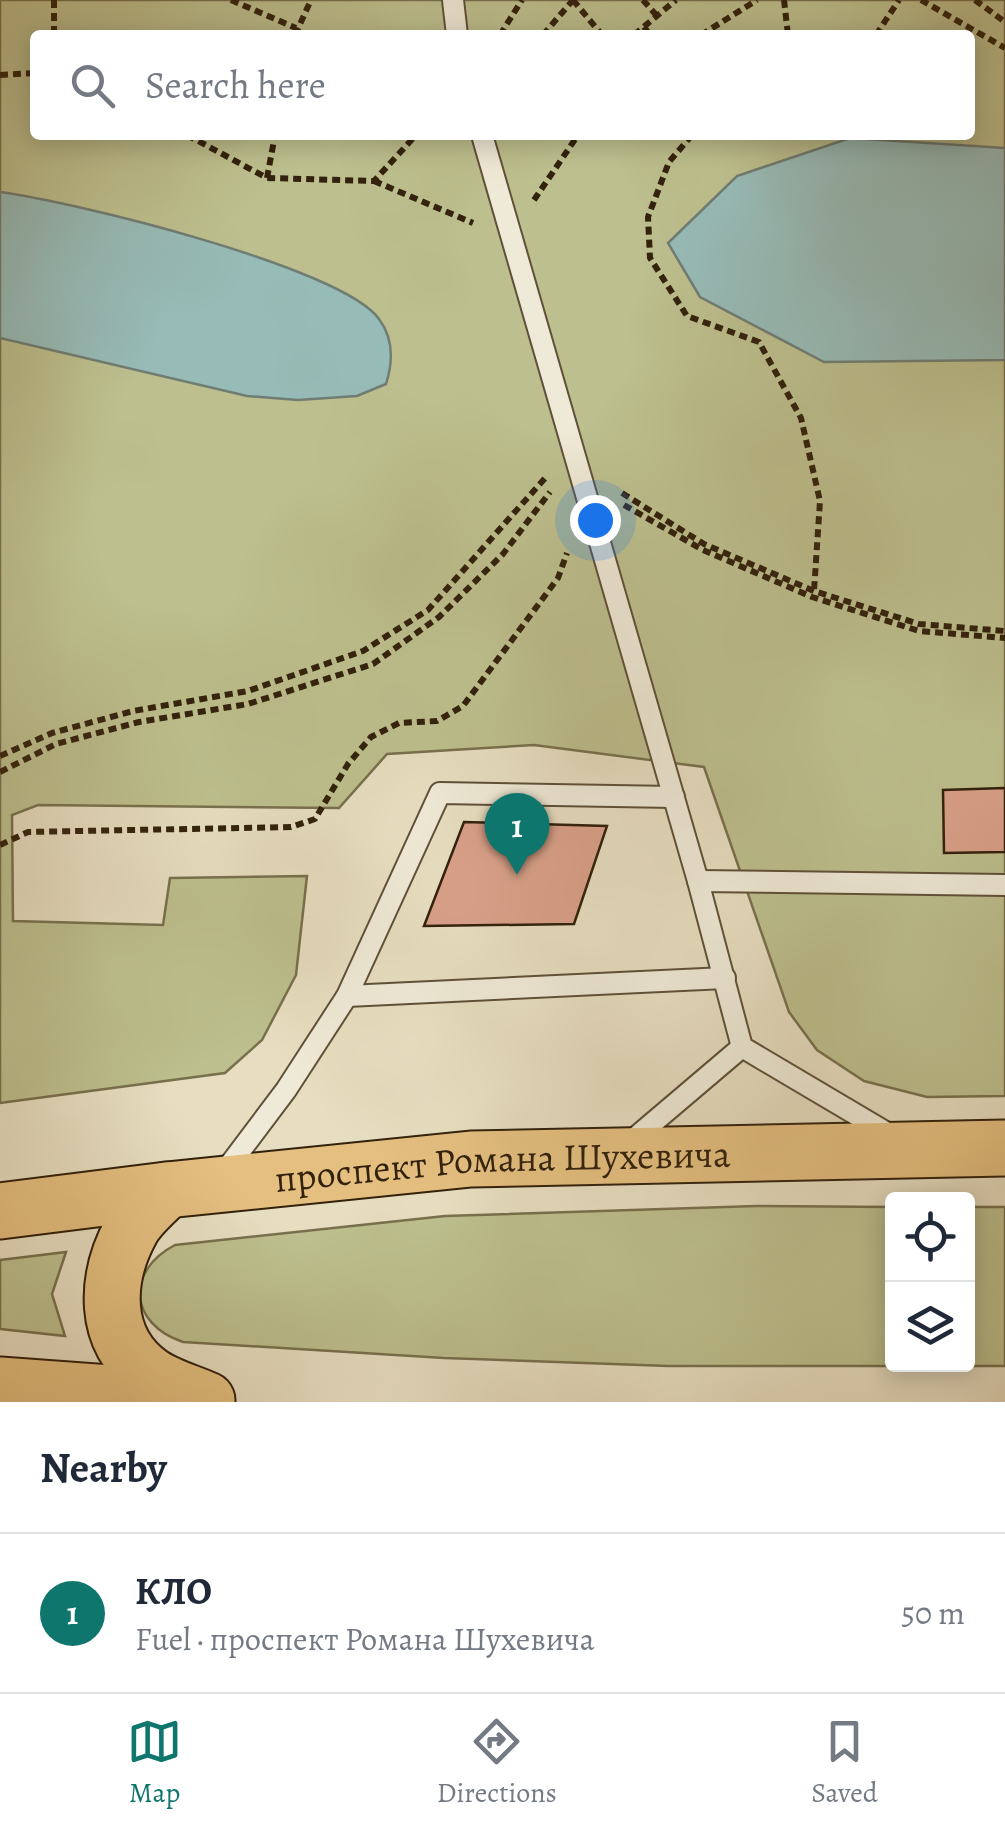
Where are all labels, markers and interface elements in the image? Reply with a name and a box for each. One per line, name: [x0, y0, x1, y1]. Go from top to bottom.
search box: [30, 30, 975, 140]
icon: search: [65, 58, 120, 113]
text: Search here: [145, 59, 326, 111]
your location: [570, 495, 621, 546]
pin: 1: [484, 792, 550, 875]
street label: проспект Романа Шухевича: [272, 1128, 732, 1205]
map controls: [885, 1192, 975, 1372]
button: locate: [885, 1192, 975, 1282]
button: layers: [885, 1282, 975, 1372]
text: Nearby: [40, 1439, 167, 1496]
text: КЛО: [135, 1565, 212, 1617]
text: 1: [67, 1591, 78, 1635]
text: 50 m: [901, 1591, 965, 1635]
text: Fuel · проспект Романа Шухевича: [135, 1617, 594, 1661]
tab: Map: [127, 1714, 182, 1812]
tab: Directions: [437, 1714, 557, 1812]
tab: Saved: [811, 1714, 878, 1812]

